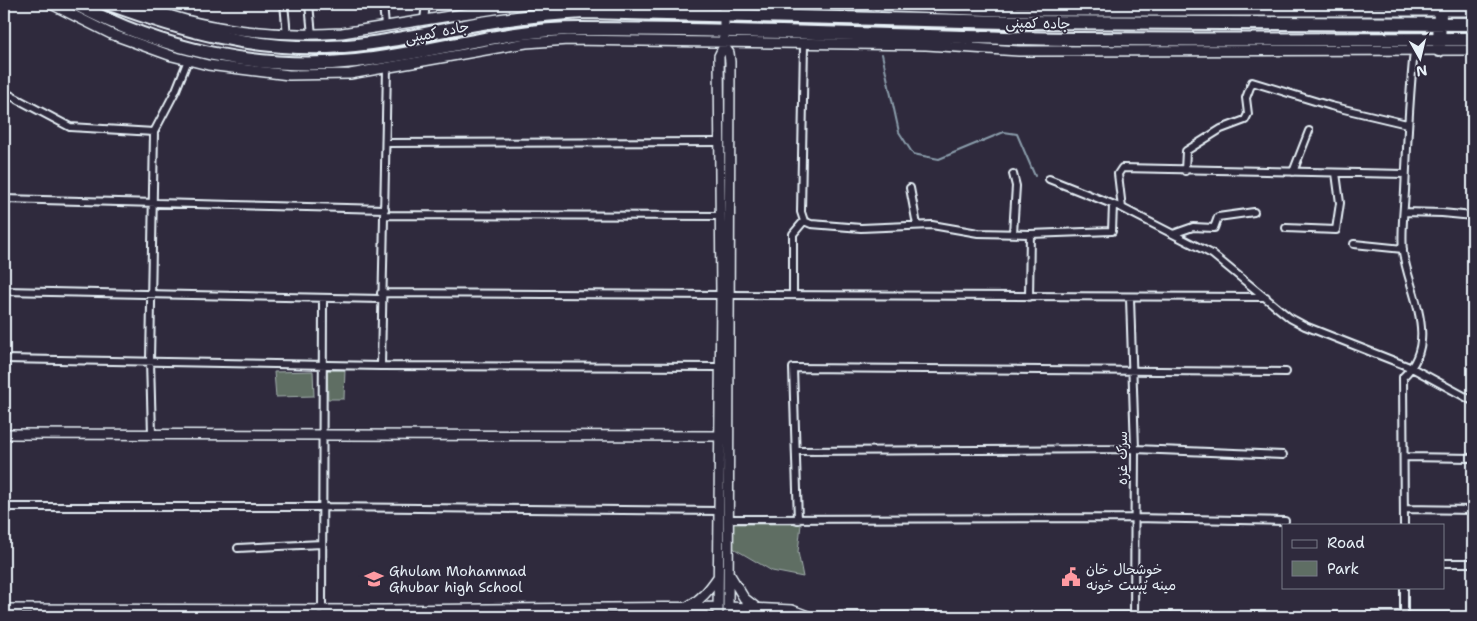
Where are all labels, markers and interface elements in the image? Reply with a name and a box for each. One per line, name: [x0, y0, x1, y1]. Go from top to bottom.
street label: جاده کمپنی: [1005, 13, 1071, 34]
street label: جاده کمپنی: [403, 17, 471, 48]
north arrow: [1394, 32, 1444, 82]
text: N: [1415, 61, 1429, 81]
street label: سرک غزه: [1113, 431, 1131, 485]
legend: [1282, 524, 1444, 588]
text: Road: [1327, 533, 1365, 553]
text: Park: [1327, 559, 1359, 579]
place label: خوشحال خان مینه پُست خونه: [1086, 560, 1176, 595]
place label: Ghulam Mohammad Ghubar high School: [389, 562, 527, 596]
public building icon: خوشحال خان مینه پُست خونه: [1060, 566, 1082, 588]
school or university icon: Ghulam Mohammad Ghubar high School: [363, 568, 385, 590]

